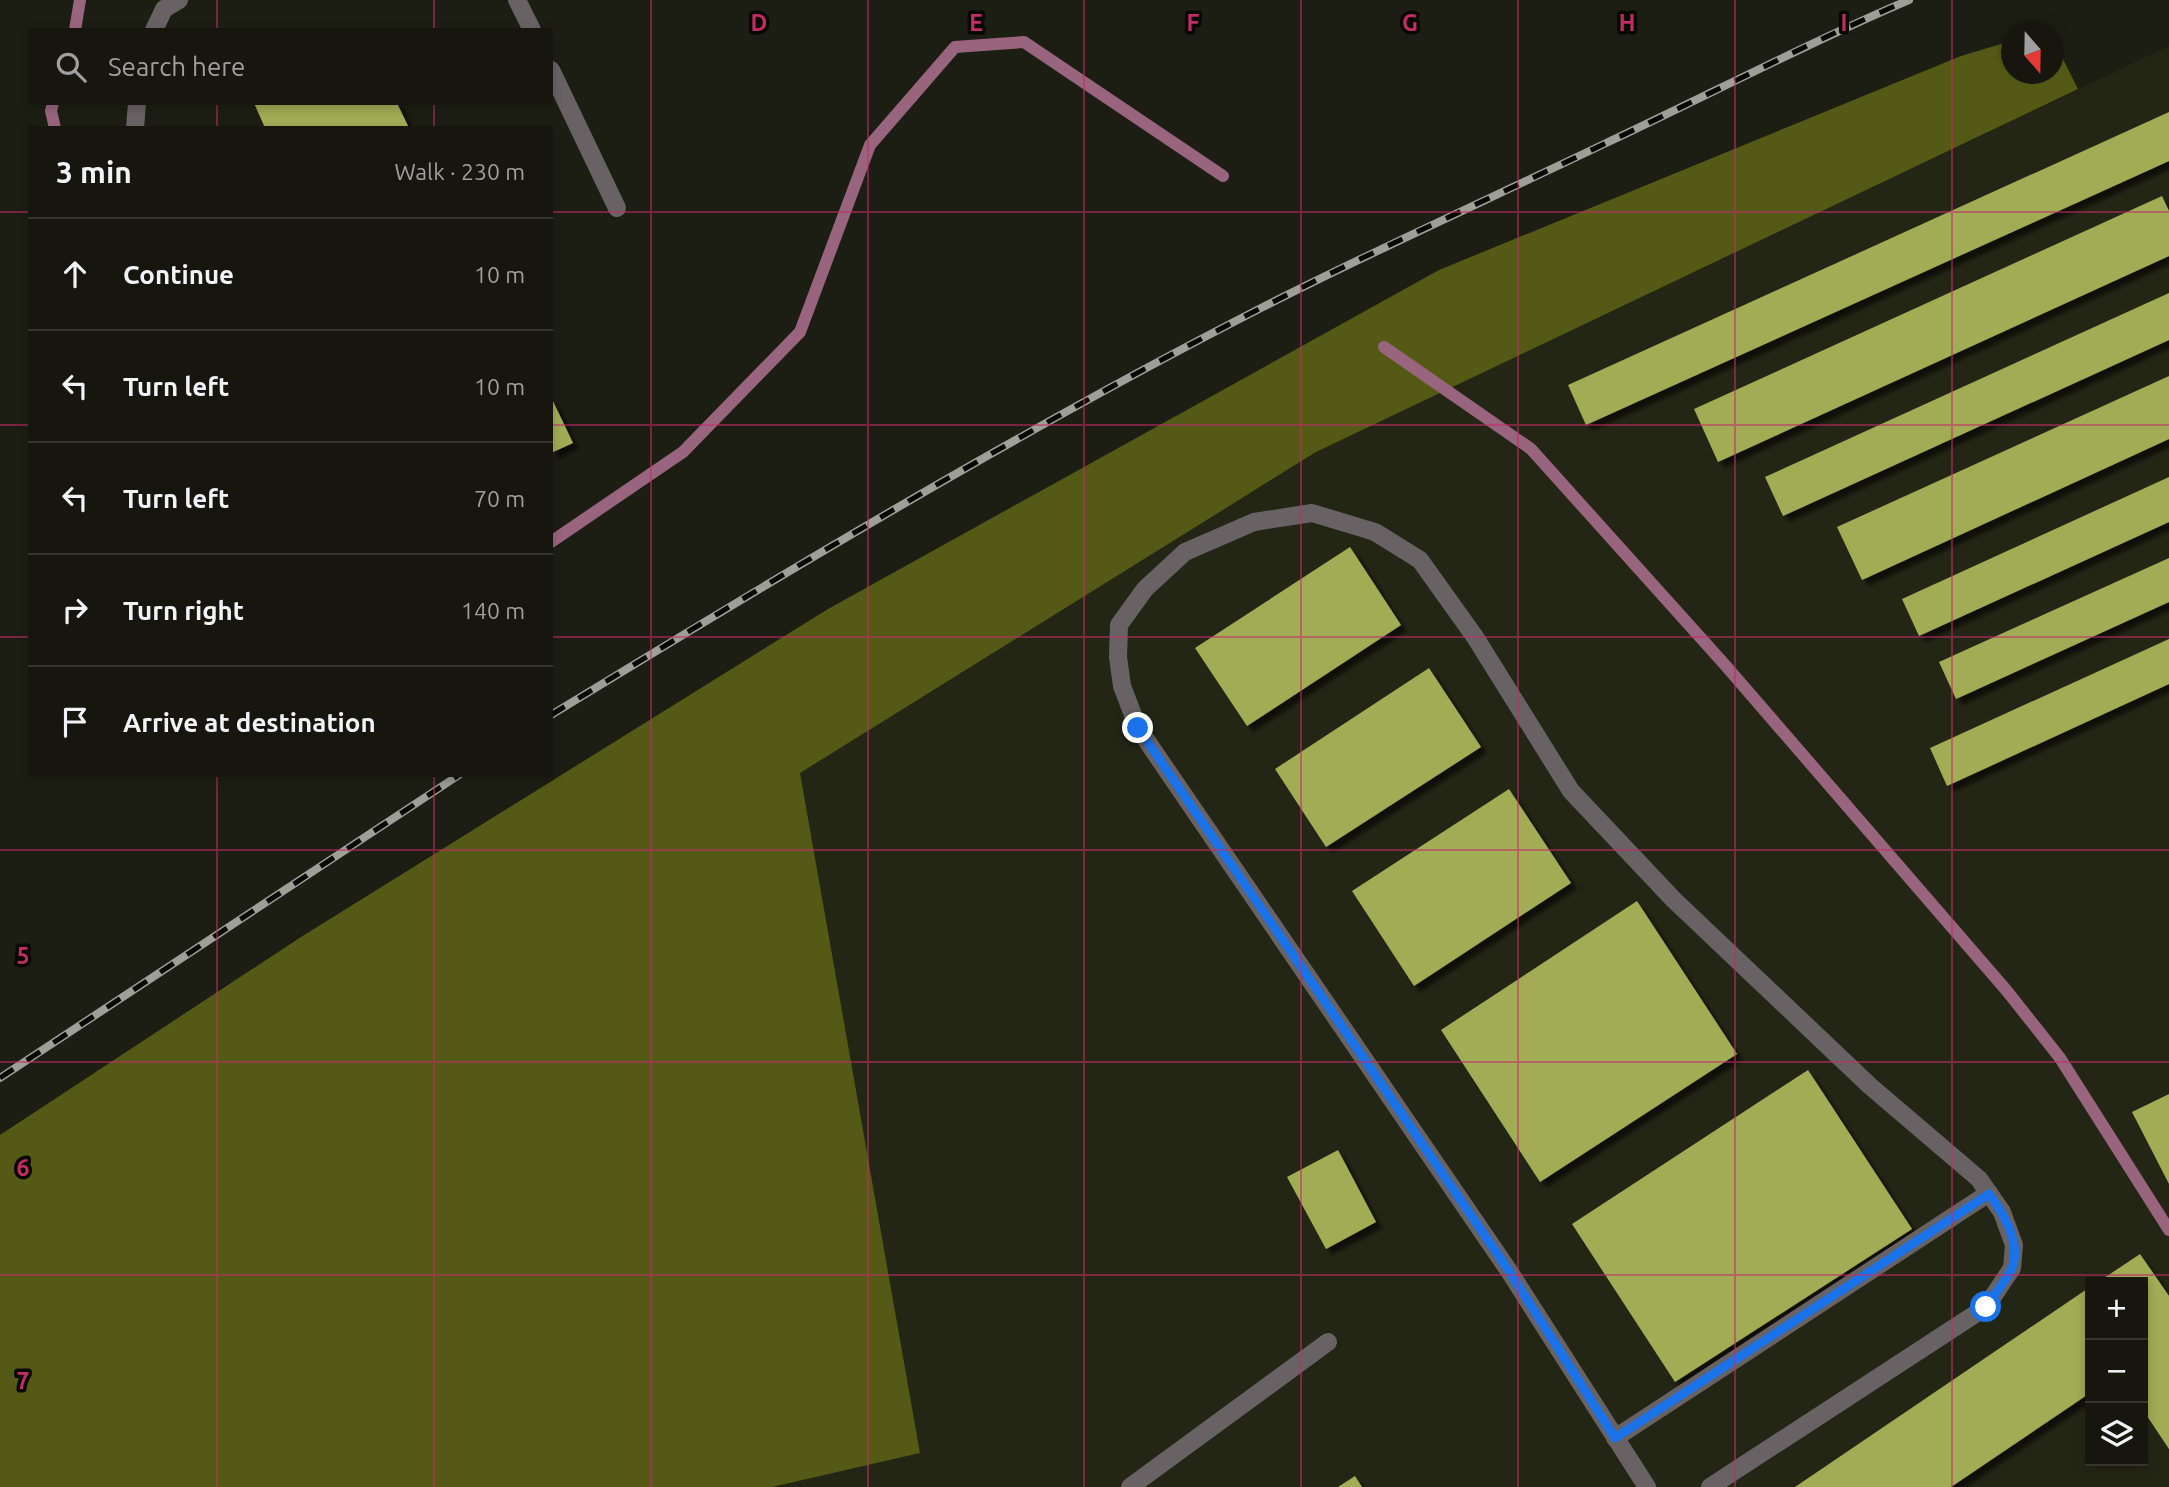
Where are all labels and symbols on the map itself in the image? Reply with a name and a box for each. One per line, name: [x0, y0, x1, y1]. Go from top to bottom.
text: D: [751, 10, 767, 35]
text: E: [969, 10, 983, 35]
text: F: [1187, 10, 1200, 35]
text: G: [1402, 10, 1418, 35]
text: H: [1619, 10, 1635, 35]
text: I: [1841, 10, 1847, 35]
north arrow: [2001, 21, 2064, 84]
route end: [1122, 712, 1153, 743]
text: 5: [17, 943, 29, 968]
text: 6: [17, 1155, 30, 1180]
route start: [1970, 1291, 2001, 1322]
text: 7: [17, 1368, 29, 1393]

